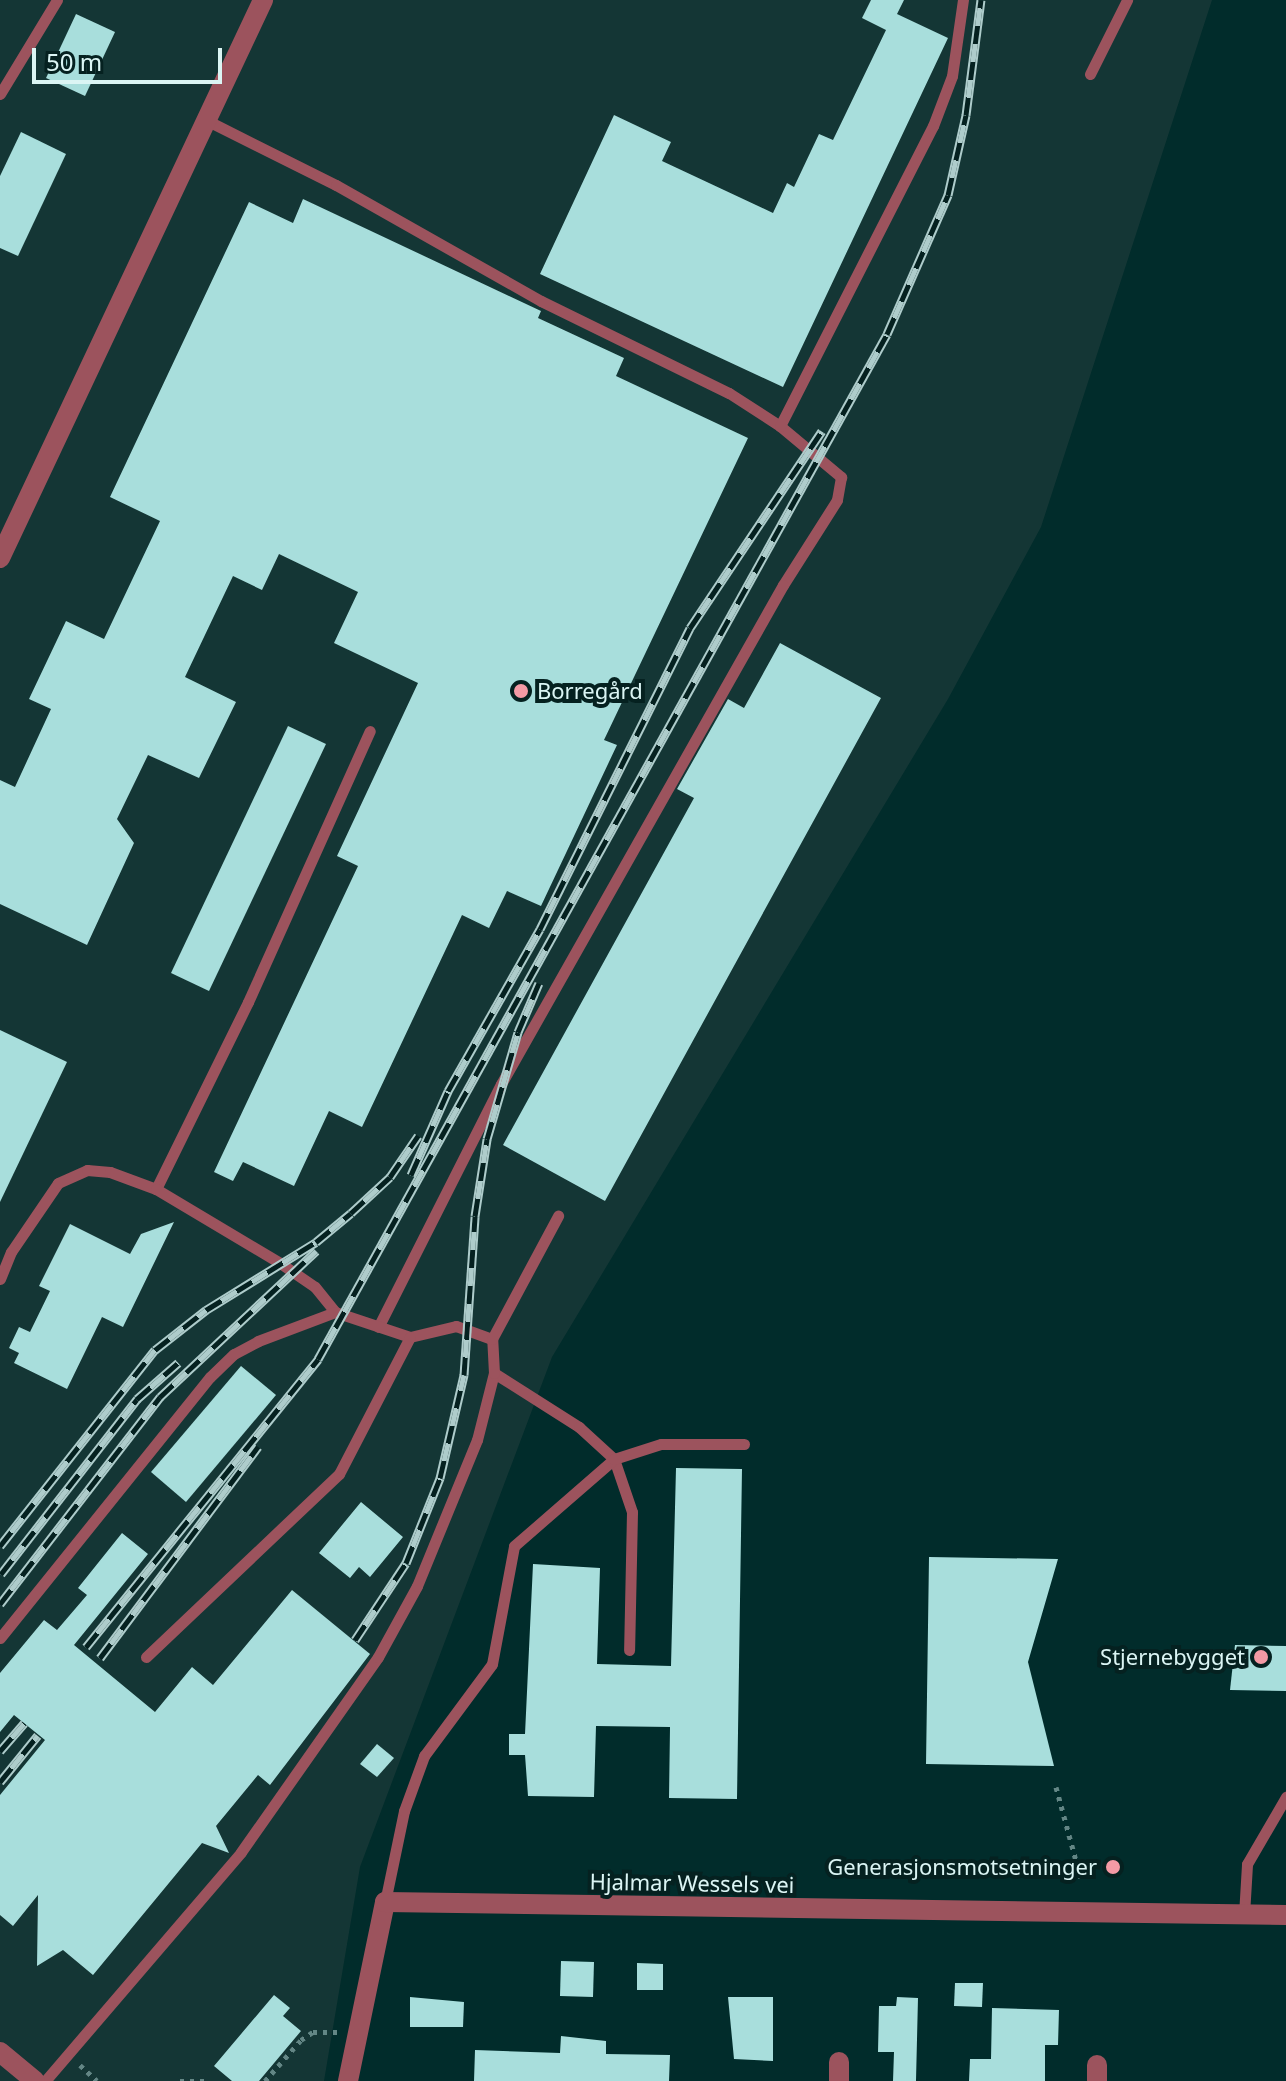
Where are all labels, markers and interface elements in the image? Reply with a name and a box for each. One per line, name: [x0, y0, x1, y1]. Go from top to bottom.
scale bar: [36, 32, 226, 82]
text: 50 m: [46, 45, 102, 78]
place label: Borregård: [537, 678, 643, 704]
marker: Borregård: [512, 682, 530, 700]
place label: Stjernebygget: [1100, 1644, 1245, 1670]
marker: Stjernebygget: [1252, 1648, 1270, 1666]
place label: Generasjonsmotsetninger: [827, 1854, 1097, 1880]
marker: Generasjonsmotsetninger: [1104, 1858, 1122, 1876]
street label: Hjalmar Wessels vei: [589, 1868, 795, 1898]

